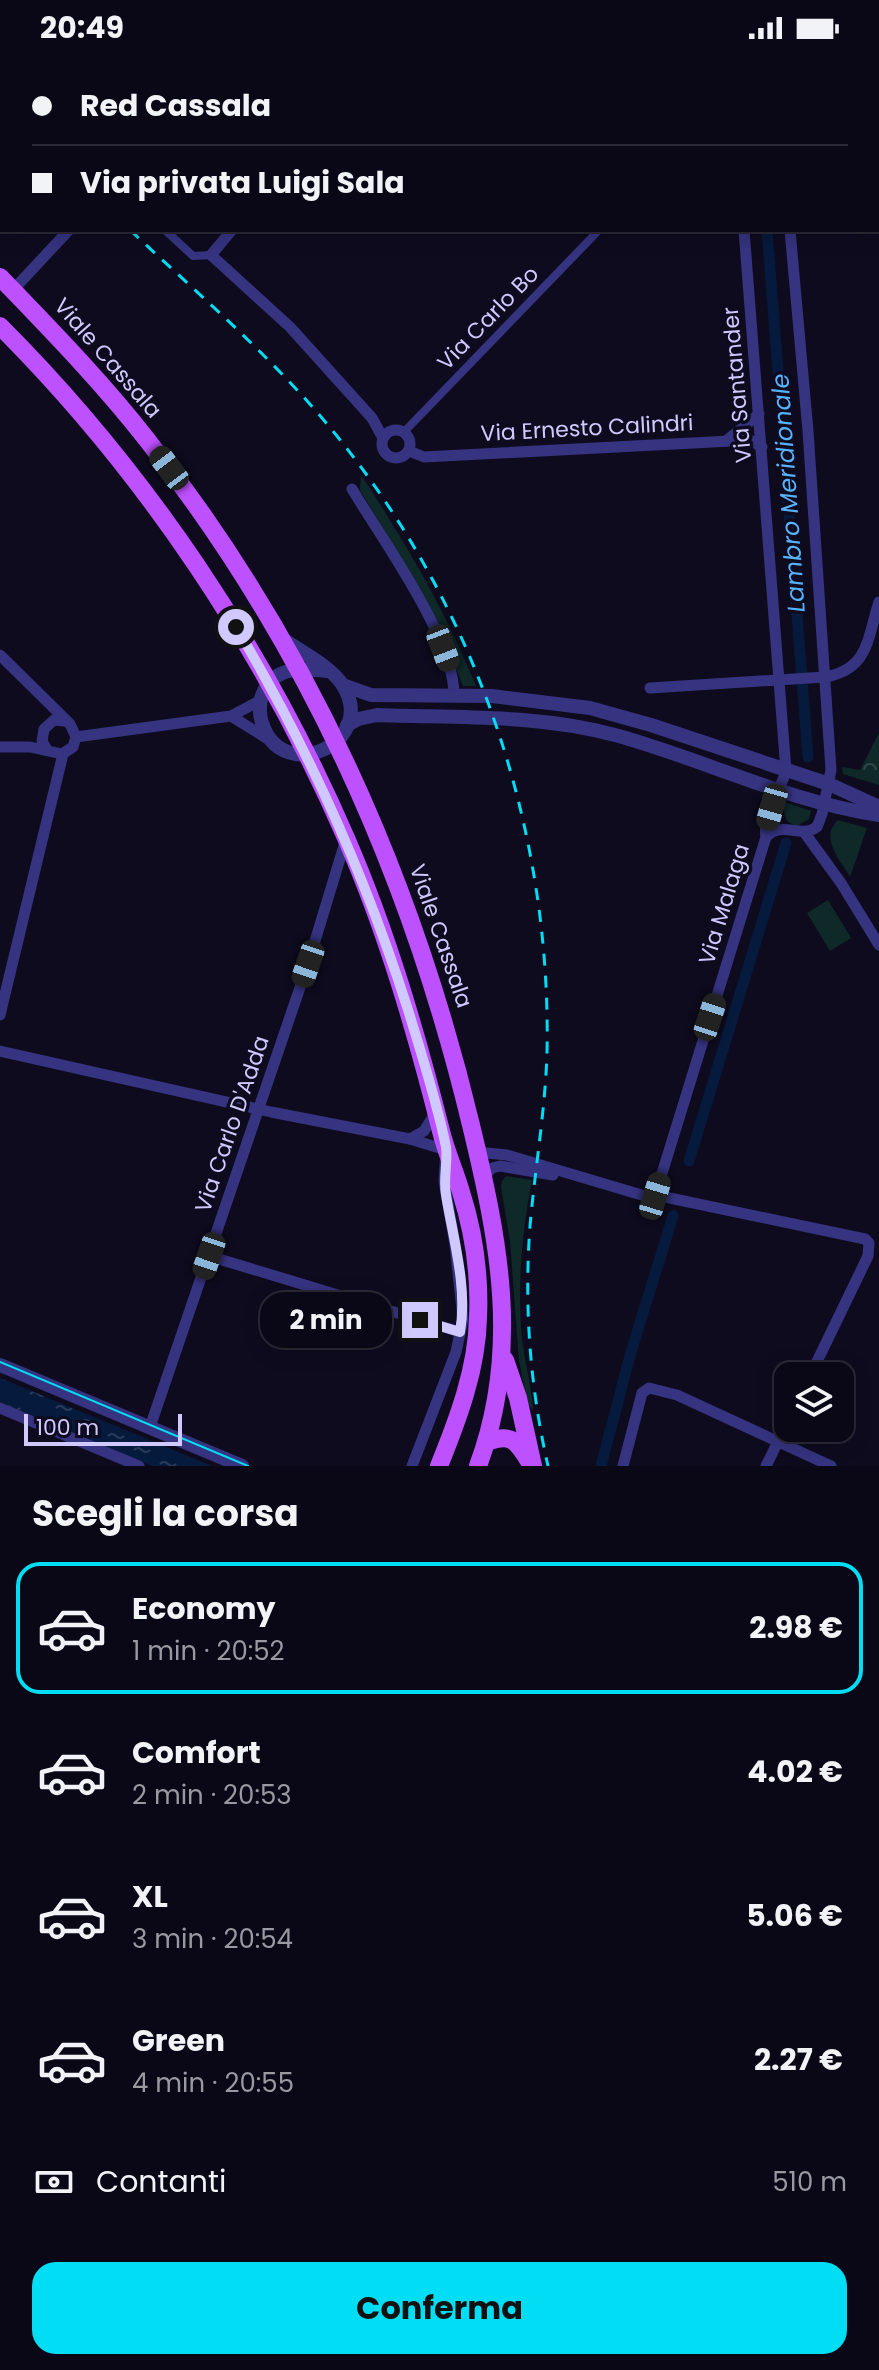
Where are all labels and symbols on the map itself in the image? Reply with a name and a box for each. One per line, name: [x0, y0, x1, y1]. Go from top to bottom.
street label: Via Carlo Bo: [430, 259, 546, 377]
street label: Viale Cassala: [47, 291, 169, 425]
street label: Via Santander: [715, 306, 759, 464]
water label: Lambro Meridionale: [763, 372, 813, 613]
street label: Via Ernesto Calindri: [480, 407, 694, 449]
car: [145, 442, 193, 494]
route start: [218, 609, 254, 645]
car: [423, 621, 463, 675]
car: [754, 781, 790, 833]
street label: Via Malaga: [691, 840, 757, 968]
street label: Viale Cassala: [402, 860, 480, 1012]
car: [289, 937, 327, 991]
car: [691, 990, 729, 1044]
street label: Via Carlo D'Adda: [187, 1032, 277, 1216]
car: [637, 1170, 673, 1222]
car: [190, 1229, 228, 1283]
callout: 2 min: [260, 1292, 392, 1348]
route end: [402, 1302, 438, 1338]
scale bar: [24, 1410, 182, 1446]

